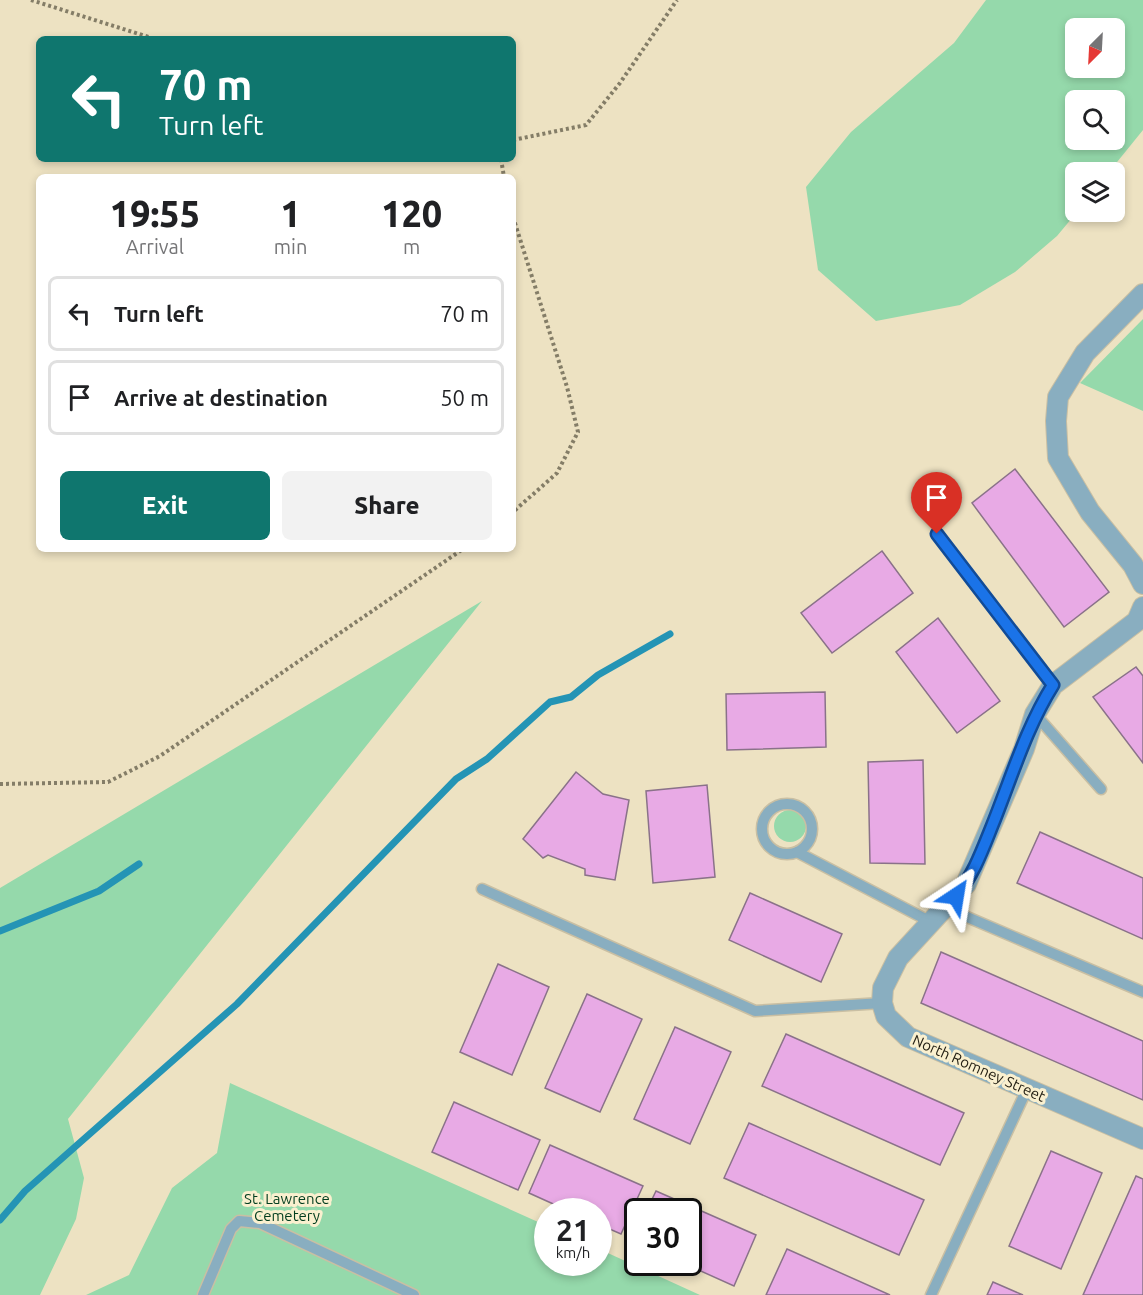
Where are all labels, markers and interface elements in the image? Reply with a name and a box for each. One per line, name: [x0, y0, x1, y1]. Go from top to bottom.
north arrow: [1065, 18, 1125, 78]
map controls: [1065, 18, 1125, 222]
icon: left: [60, 60, 138, 138]
text: 70 m: [159, 61, 253, 108]
button: search: [1065, 90, 1125, 150]
text: Turn left: [159, 110, 263, 140]
button: layers: [1065, 162, 1125, 222]
text: 19:55: [110, 193, 200, 234]
text: 1: [280, 193, 301, 234]
text: 120: [381, 193, 442, 234]
text: Arrival: [126, 235, 184, 258]
text: min: [274, 235, 307, 258]
text: m: [403, 235, 420, 258]
icon: left: [63, 297, 96, 330]
text: Turn left: [114, 301, 204, 326]
text: 70 m: [440, 301, 489, 326]
icon: arrive: [63, 381, 96, 414]
text: Arrive at destination: [114, 385, 328, 410]
text: 50 m: [440, 385, 489, 410]
button: Exit: [60, 471, 270, 540]
button: Share: [282, 471, 492, 540]
pin: [911, 472, 962, 534]
icon: arrive: [920, 481, 953, 514]
position arrow: [924, 864, 988, 928]
street label: North Romney Street: [910, 1031, 1048, 1105]
park label: St. Lawrence Cemetery: [244, 1190, 330, 1224]
speed limit sign: 30: [624, 1198, 702, 1276]
text: 21: [556, 1213, 590, 1247]
text: km/h: [556, 1244, 590, 1261]

